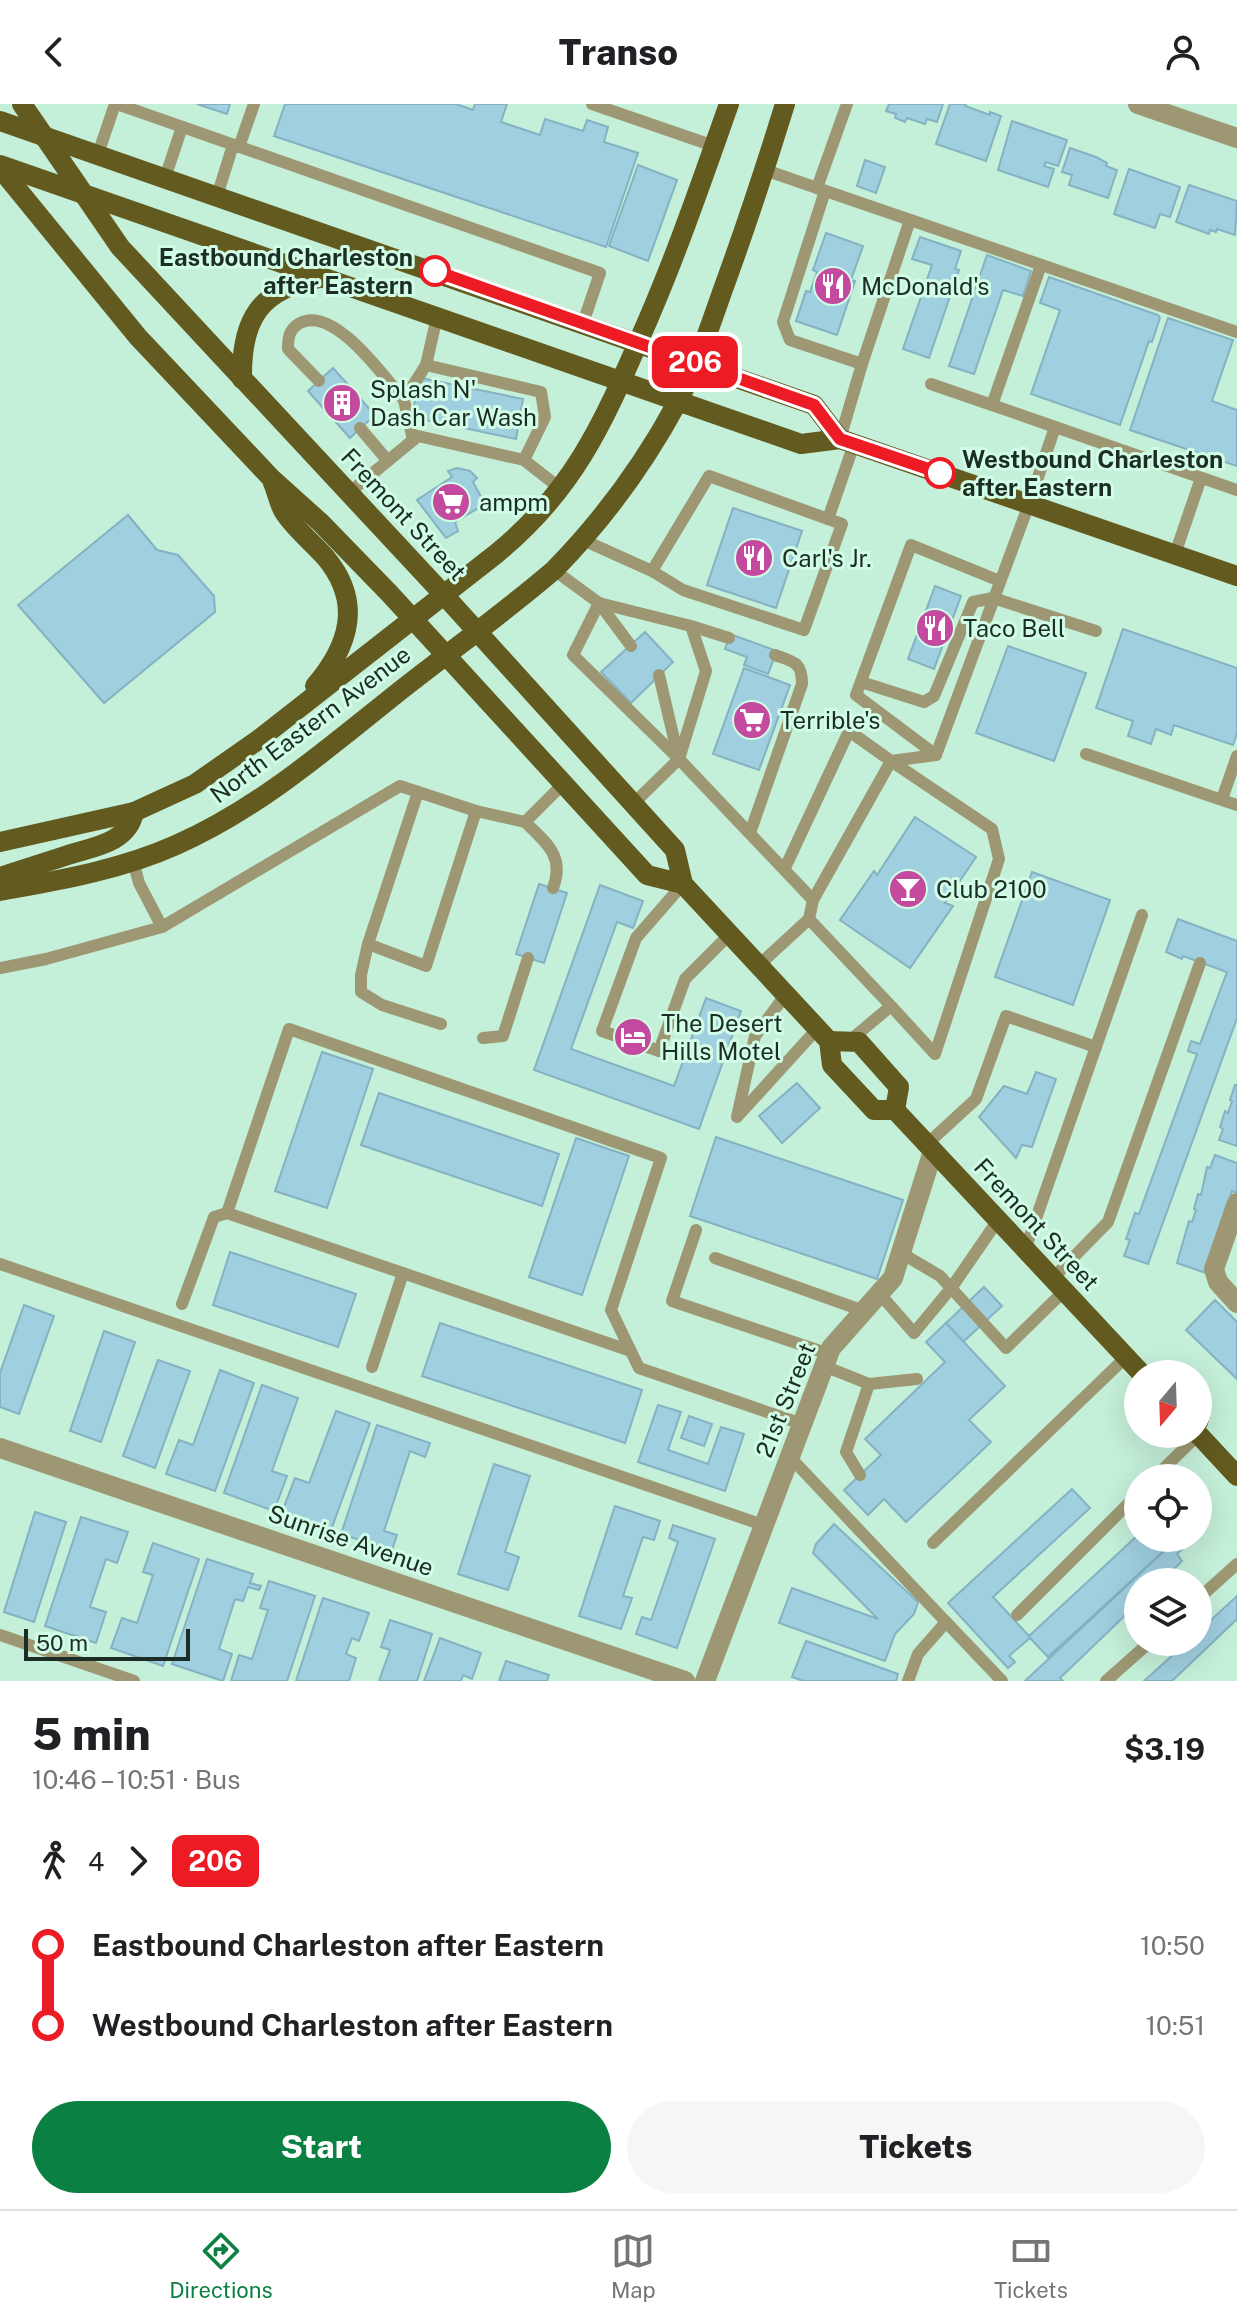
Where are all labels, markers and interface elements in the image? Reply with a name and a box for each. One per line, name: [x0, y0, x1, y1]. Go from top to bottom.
icon: back: [32, 30, 76, 74]
icon: person: [1161, 30, 1205, 74]
text: Transo: [559, 31, 678, 73]
place label: Eastbound Charleston after Eastern: [159, 243, 413, 299]
marker: Eastbound Charleston after Eastern: [420, 256, 450, 286]
restaurant icon: McDonald's: [812, 265, 854, 307]
place label: McDonald's: [861, 272, 989, 300]
line badge: 206: [649, 336, 741, 388]
text: 206: [668, 345, 722, 378]
place label: Splash N' Dash Car Wash: [370, 375, 537, 431]
building icon: Splash N' Dash Car Wash: [321, 382, 363, 424]
street label: Fremont Street: [336, 442, 472, 586]
place label: Westbound Charleston after Eastern: [962, 445, 1223, 501]
marker: Westbound Charleston after Eastern: [925, 458, 955, 488]
supermarket icon: ampm: [430, 481, 472, 523]
place label: ampm: [479, 488, 548, 516]
restaurant icon: Carl's Jr.: [733, 537, 775, 579]
place label: Carl's Jr.: [782, 544, 872, 572]
restaurant icon: Taco Bell: [914, 607, 956, 649]
place label: Taco Bell: [963, 614, 1065, 642]
street label: North Eastern Avenue: [204, 640, 416, 808]
supermarket icon: Terrible's: [731, 699, 773, 741]
place label: Terrible's: [780, 706, 880, 734]
bar icon: Club 2100: [887, 868, 929, 910]
place label: Club 2100: [936, 875, 1047, 903]
place label: The Desert Hills Motel: [661, 1009, 783, 1065]
hotel icon: The Desert Hills Motel: [612, 1016, 654, 1058]
street label: Fremont Street: [969, 1152, 1105, 1296]
street label: 21st Street: [749, 1339, 821, 1461]
north arrow: [1124, 1360, 1212, 1448]
map controls: [1124, 1360, 1212, 1656]
button: locate: [1124, 1464, 1212, 1552]
street label: Sunrise Avenue: [265, 1499, 437, 1581]
button: layers: [1124, 1568, 1212, 1656]
scale bar: [24, 1625, 190, 1661]
text: 50 m: [36, 1630, 88, 1656]
text: 5 min: [32, 1708, 151, 1760]
text: $3.19: [1124, 1731, 1205, 1767]
text: 10:46 – 10:51 · Bus: [32, 1764, 240, 1795]
icon: walk: [32, 1839, 76, 1883]
icon: forward: [116, 1839, 160, 1883]
text: 206: [188, 1844, 243, 1877]
text: 4: [88, 1846, 104, 1877]
text: Eastbound Charleston after Eastern: [92, 1927, 604, 1963]
text: 10:50: [1140, 1930, 1205, 1961]
text: Westbound Charleston after Eastern: [92, 2007, 613, 2043]
text: 10:51: [1145, 2010, 1205, 2041]
button: Start: [32, 2101, 611, 2193]
button: Tickets: [627, 2101, 1205, 2193]
tab: Directions: [169, 2229, 273, 2303]
tab: Map: [611, 2229, 656, 2303]
tab: Tickets: [994, 2229, 1068, 2303]

